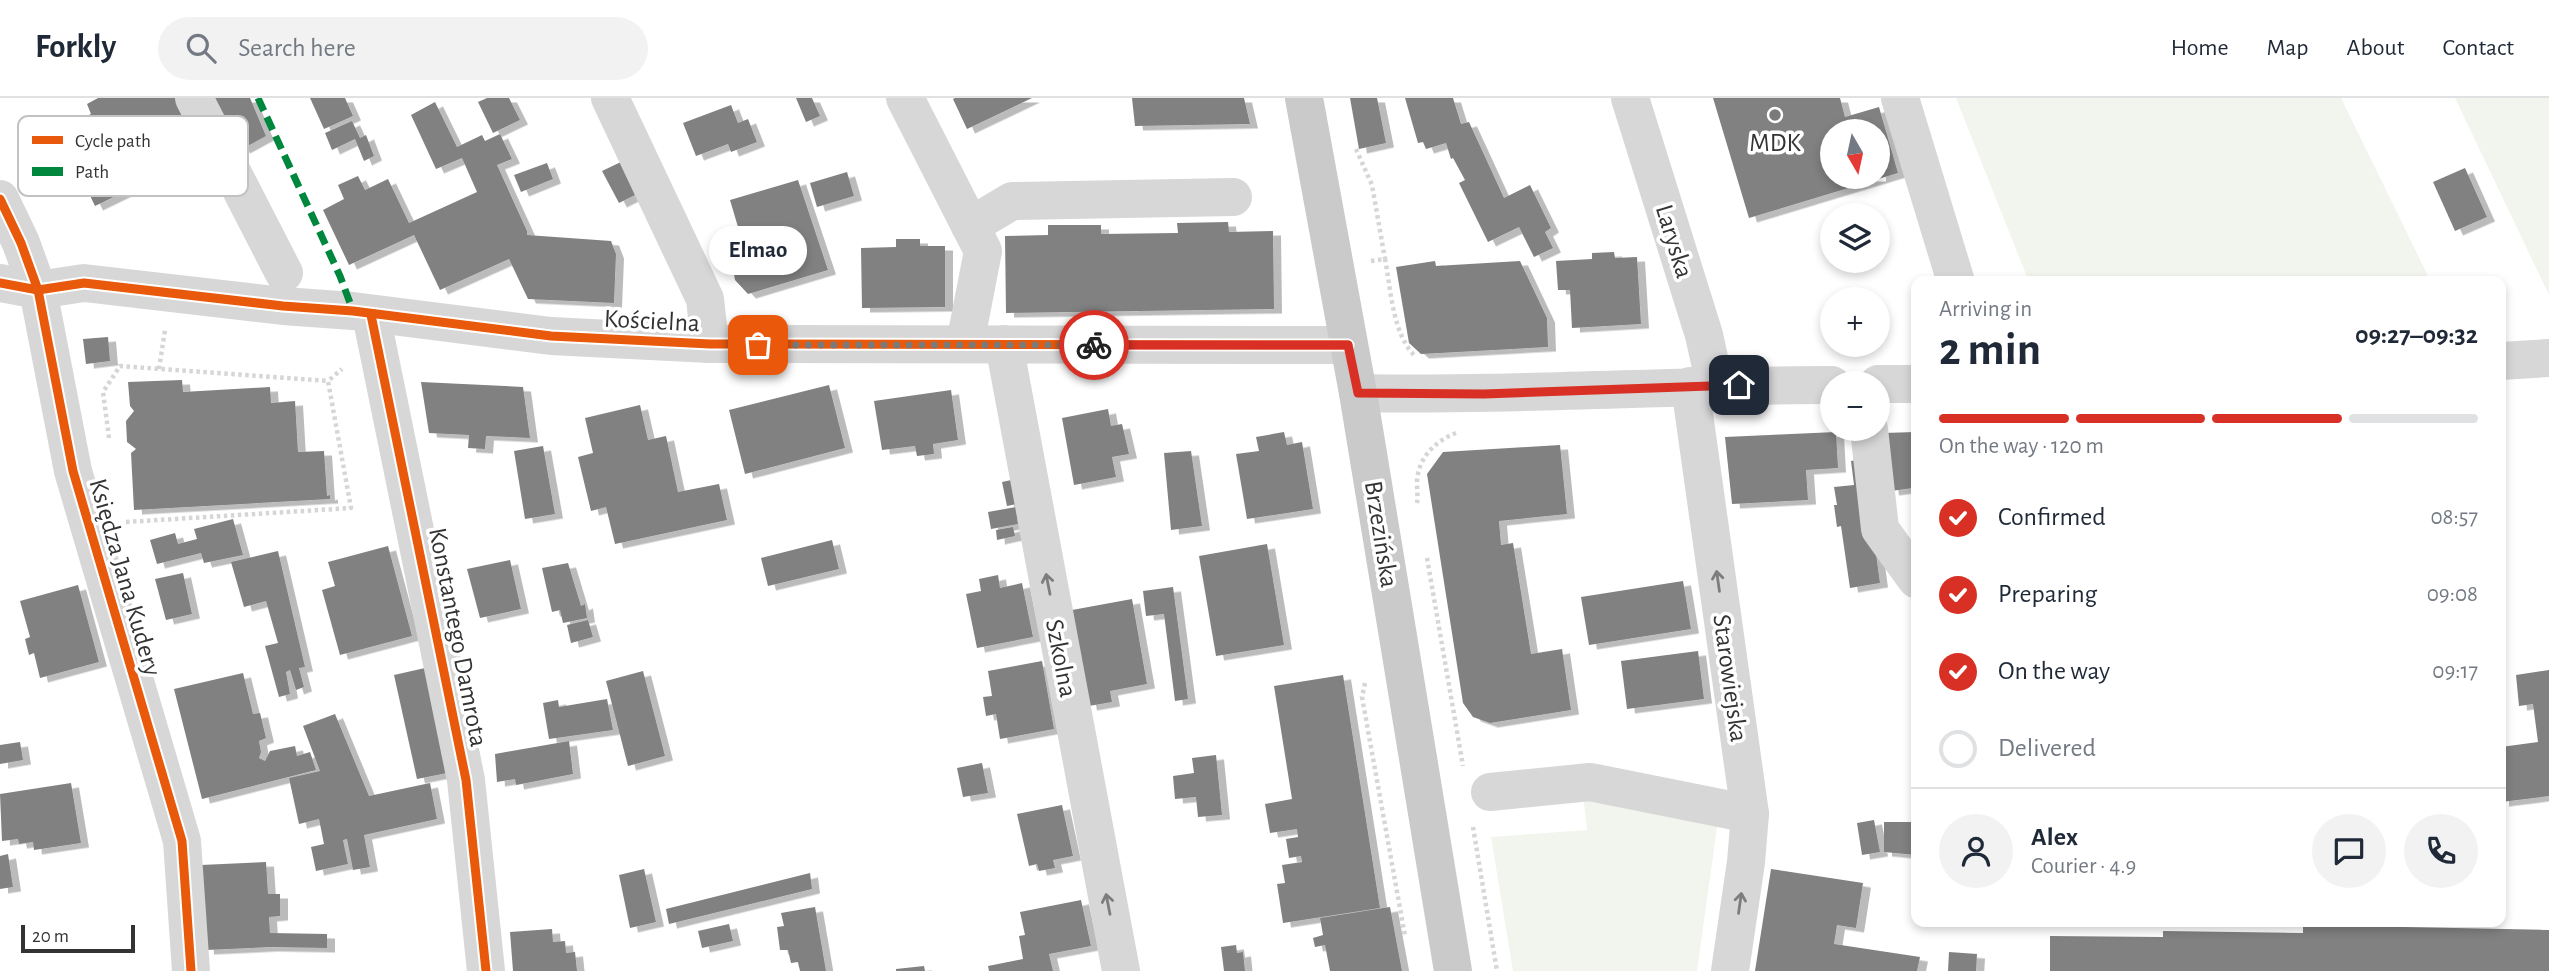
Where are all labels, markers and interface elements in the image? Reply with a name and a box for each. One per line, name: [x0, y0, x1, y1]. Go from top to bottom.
search box: [158, 17, 648, 80]
icon: search: [182, 29, 220, 67]
text: Forkly: [35, 31, 116, 64]
text: Search here: [238, 35, 356, 61]
text: Home: [2171, 36, 2229, 60]
text: Map: [2267, 36, 2309, 60]
text: About: [2347, 36, 2404, 60]
text: Contact: [2442, 36, 2514, 60]
marker: MDK: [1767, 107, 1783, 123]
legend: [18, 116, 248, 196]
north arrow: [1820, 119, 1890, 189]
map controls: [1820, 119, 1890, 441]
place label: MDK: [1749, 130, 1802, 156]
text: Cycle path: [75, 132, 151, 151]
text: Path: [75, 163, 109, 182]
street label: Laryska: [1651, 201, 1697, 281]
button: layers: [1820, 203, 1890, 273]
callout: Elmao: [709, 226, 807, 275]
text: Elmao: [729, 239, 787, 262]
button: +: [1820, 287, 1890, 357]
text: Arriving in: [1939, 298, 2032, 321]
street label: Kościelna: [603, 306, 701, 336]
courier: [1059, 310, 1129, 380]
pin: [728, 315, 788, 375]
text: 09:27–09:32: [2355, 322, 2478, 348]
icon: bag: [739, 326, 777, 364]
icon: bike: [1075, 326, 1113, 364]
text: 2 min: [1939, 327, 2041, 373]
pin: [1709, 355, 1769, 415]
icon: home: [1720, 366, 1758, 404]
button: −: [1820, 371, 1890, 441]
text: On the way · 120 m: [1939, 435, 2104, 458]
street label: Księdza Jana Kudery: [84, 476, 166, 679]
street label: Brzezińska: [1360, 479, 1402, 589]
icon: check: [1939, 499, 1977, 537]
text: Confirmed: [1998, 504, 2106, 530]
text: 08:57: [2430, 506, 2478, 529]
street label: Konstantego Damrota: [424, 525, 492, 749]
one-way arrow: [1711, 570, 1724, 593]
one-way arrow: [1041, 573, 1055, 596]
icon: check: [1939, 576, 1977, 614]
text: Preparing: [1998, 581, 2097, 607]
text: 09:08: [2427, 583, 2478, 606]
street label: Starowiejska: [1708, 613, 1752, 744]
street label: Szkolna: [1041, 617, 1081, 699]
icon: check: [1939, 653, 1977, 691]
text: On the way: [1998, 658, 2110, 684]
text: 09:17: [2432, 660, 2478, 683]
text: Delivered: [1998, 735, 2096, 761]
button: person: [1939, 814, 2013, 888]
button: chat: [2312, 814, 2386, 888]
button: phone: [2404, 814, 2478, 888]
text: Alex: [2031, 824, 2078, 850]
text: Courier · 4.9: [2031, 855, 2136, 878]
one-way arrow: [1101, 893, 1114, 916]
one-way arrow: [1734, 893, 1747, 915]
scale bar: [21, 922, 135, 954]
text: 20 m: [32, 927, 69, 946]

